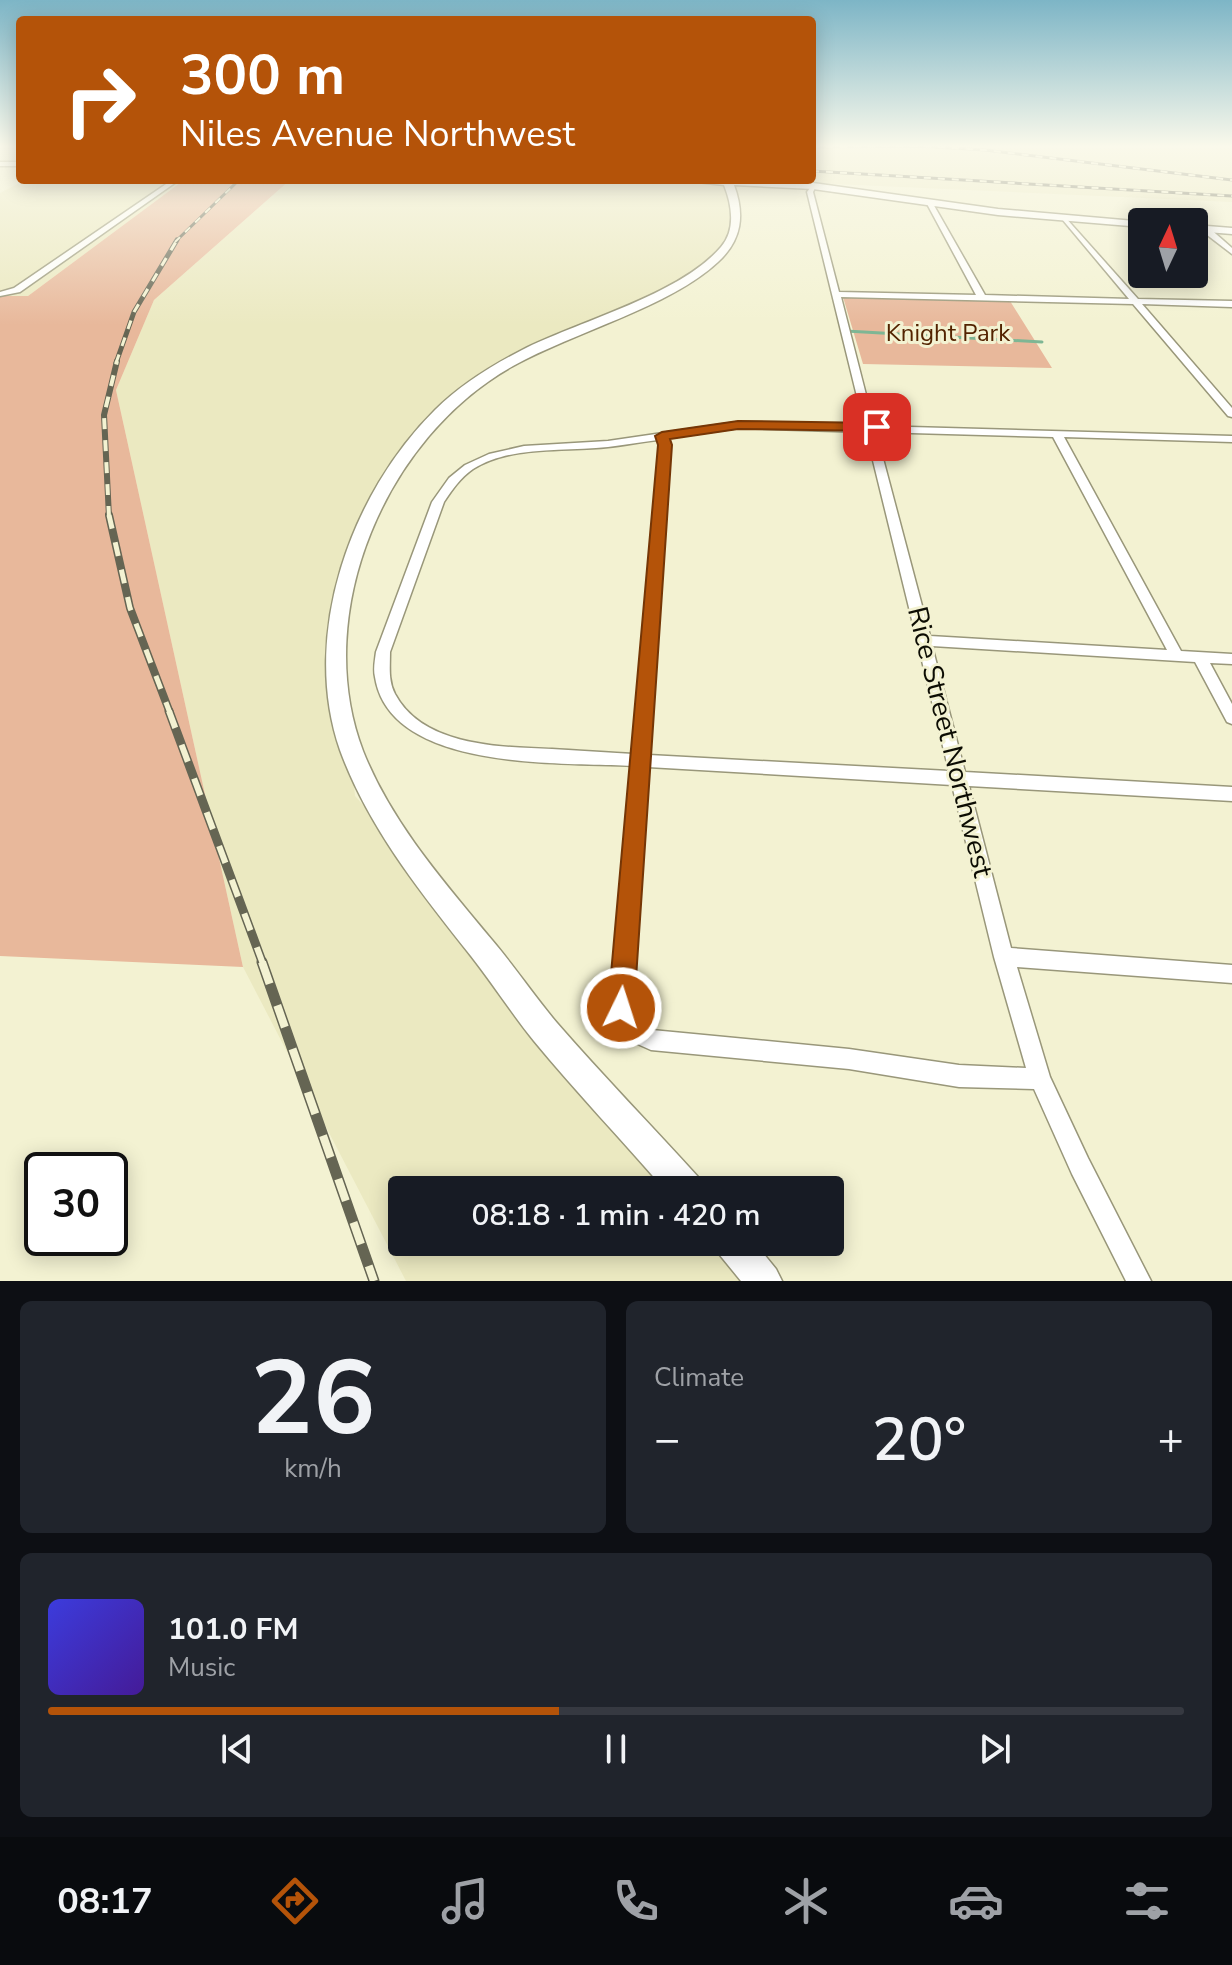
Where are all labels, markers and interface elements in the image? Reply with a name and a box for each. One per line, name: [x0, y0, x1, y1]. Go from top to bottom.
text: 300 m: [180, 37, 345, 114]
icon: right: [48, 48, 152, 152]
text: Niles Avenue Northwest: [180, 110, 575, 159]
north arrow: [1128, 208, 1208, 288]
map controls: [1128, 208, 1208, 288]
park label: Knight Park: [886, 317, 1011, 349]
pin: [843, 393, 911, 461]
icon: arrive: [855, 405, 899, 449]
street label: Rice Street Northwest: [898, 603, 1002, 881]
position arrow: [579, 966, 663, 1050]
speed limit sign: 30: [24, 1152, 128, 1256]
text: 08:18 · 1 min · 420 m: [471, 1195, 761, 1236]
text: 26: [251, 1328, 375, 1470]
text: Climate: [654, 1360, 744, 1395]
text: 20°: [872, 1399, 966, 1481]
text: −: [654, 1410, 680, 1470]
text: +: [1158, 1410, 1184, 1470]
text: km/h: [284, 1451, 342, 1486]
text: 101.0 FM: [168, 1609, 298, 1650]
text: Music: [168, 1650, 235, 1685]
icon: previous: [215, 1727, 259, 1771]
icon: pause: [594, 1727, 638, 1771]
icon: next: [973, 1727, 1017, 1771]
icon: directions: [267, 1873, 323, 1929]
icon: music: [437, 1873, 493, 1929]
icon: phone: [608, 1873, 664, 1929]
icon: climate: [778, 1873, 834, 1929]
icon: car: [948, 1873, 1004, 1929]
icon: filters: [1119, 1873, 1175, 1929]
text: 08:17: [57, 1877, 153, 1926]

